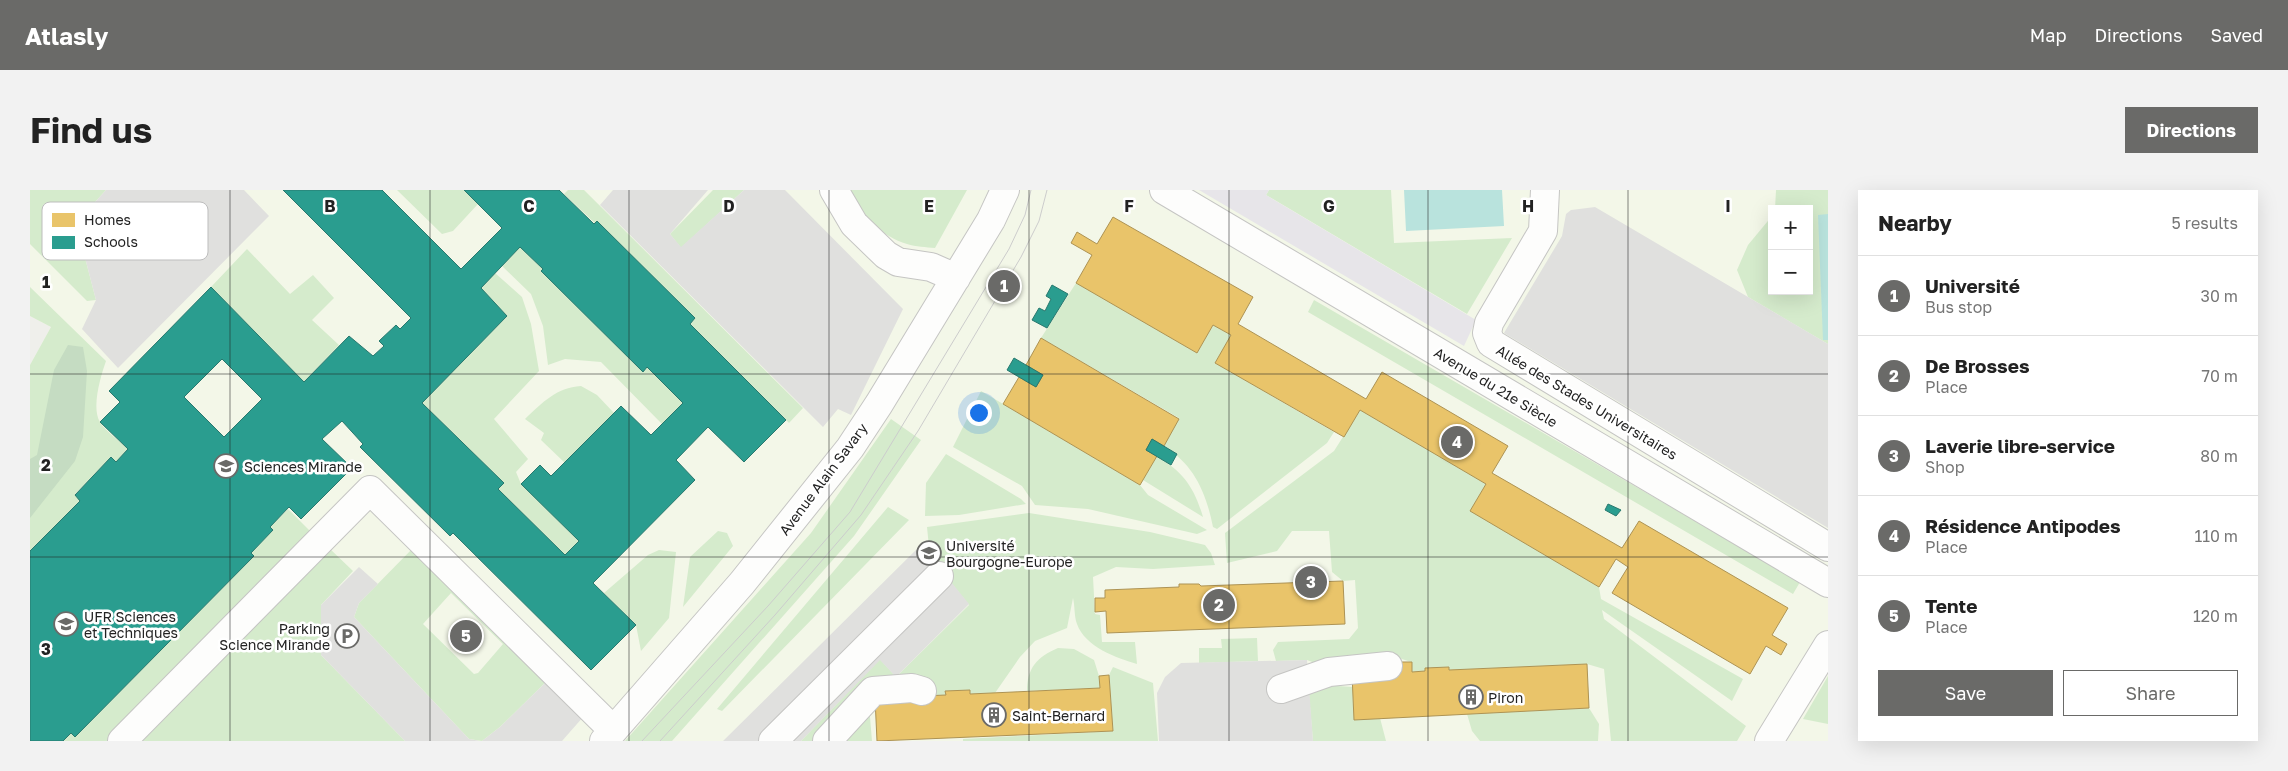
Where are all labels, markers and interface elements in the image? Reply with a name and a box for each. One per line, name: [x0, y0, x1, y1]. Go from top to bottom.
text: Atlasly: [25, 21, 108, 50]
text: Map: [2030, 24, 2066, 46]
text: Directions: [2094, 24, 2182, 46]
text: Saved: [2210, 24, 2263, 46]
button: Directions: [2125, 107, 2258, 153]
text: Find us: [30, 109, 152, 151]
text: B: [324, 196, 336, 216]
text: C: [523, 196, 535, 216]
text: D: [723, 196, 735, 216]
text: E: [924, 196, 934, 216]
text: F: [1124, 196, 1134, 216]
text: G: [1323, 196, 1335, 216]
text: H: [1522, 196, 1534, 216]
text: I: [1725, 196, 1731, 216]
legend: [42, 202, 208, 260]
map controls: [1768, 205, 1813, 295]
button: +: [1768, 205, 1813, 250]
text: Nearby: [1878, 210, 1952, 236]
text: Homes: [84, 211, 131, 228]
text: 5 results: [2172, 213, 2238, 233]
text: Schools: [84, 233, 138, 250]
button: −: [1768, 250, 1813, 295]
pin: 1: [988, 267, 1020, 305]
text: 1: [42, 272, 50, 292]
text: Université: [1925, 274, 2020, 297]
text: 1: [1890, 286, 1898, 306]
text: 30 m: [2201, 286, 2238, 306]
text: Bus stop: [1925, 297, 1992, 317]
street label: Allée des Stades Universitaires: [1493, 341, 1681, 463]
street label: Avenue du 21e Siècle: [1431, 343, 1561, 431]
text: De Brosses: [1925, 354, 2030, 377]
text: 2: [1889, 366, 1899, 386]
text: 70 m: [2201, 366, 2238, 386]
text: Place: [1925, 377, 1968, 397]
your location: [966, 400, 992, 426]
street label: Avenue Alain Savary: [775, 419, 871, 538]
pin: 4: [1441, 423, 1473, 461]
text: Laverie libre-service: [1925, 434, 2115, 457]
text: 3: [1889, 446, 1899, 466]
text: 80 m: [2200, 446, 2238, 466]
school or university icon: Sciences Mirande: [213, 453, 239, 479]
text: 2: [41, 455, 51, 475]
text: Shop: [1925, 457, 1965, 477]
place label: Sciences Mirande: [244, 458, 362, 475]
text: Résidence Antipodes: [1925, 514, 2121, 537]
text: 4: [1889, 526, 1899, 546]
text: 110 m: [2194, 526, 2238, 546]
place label: Université Bourgogne-Europe: [946, 537, 1073, 570]
text: Place: [1925, 537, 1968, 557]
school or university icon: Université Bourgogne-Europe: [916, 540, 942, 566]
pin: 3: [1295, 563, 1327, 601]
pin: 2: [1203, 586, 1235, 624]
text: Tente: [1925, 594, 1977, 617]
text: 5: [1889, 606, 1899, 626]
text: 120 m: [2193, 606, 2238, 626]
place label: UFR Sciences et Techniques: [84, 608, 178, 641]
school or university icon: UFR Sciences et Techniques: [53, 611, 79, 637]
pin: 5: [450, 617, 482, 655]
text: Place: [1925, 617, 1968, 637]
place label: Parking Science Mirande: [219, 620, 330, 653]
parking icon: Parking Science Mirande: [334, 623, 360, 649]
text: 3: [41, 639, 51, 659]
button: Save: [1878, 670, 2053, 716]
button: Share: [2063, 670, 2238, 716]
building icon: Piron: [1458, 684, 1484, 710]
place label: Piron: [1488, 689, 1523, 706]
building icon: Saint-Bernard: [981, 702, 1007, 728]
place label: Saint-Bernard: [1012, 707, 1105, 724]

